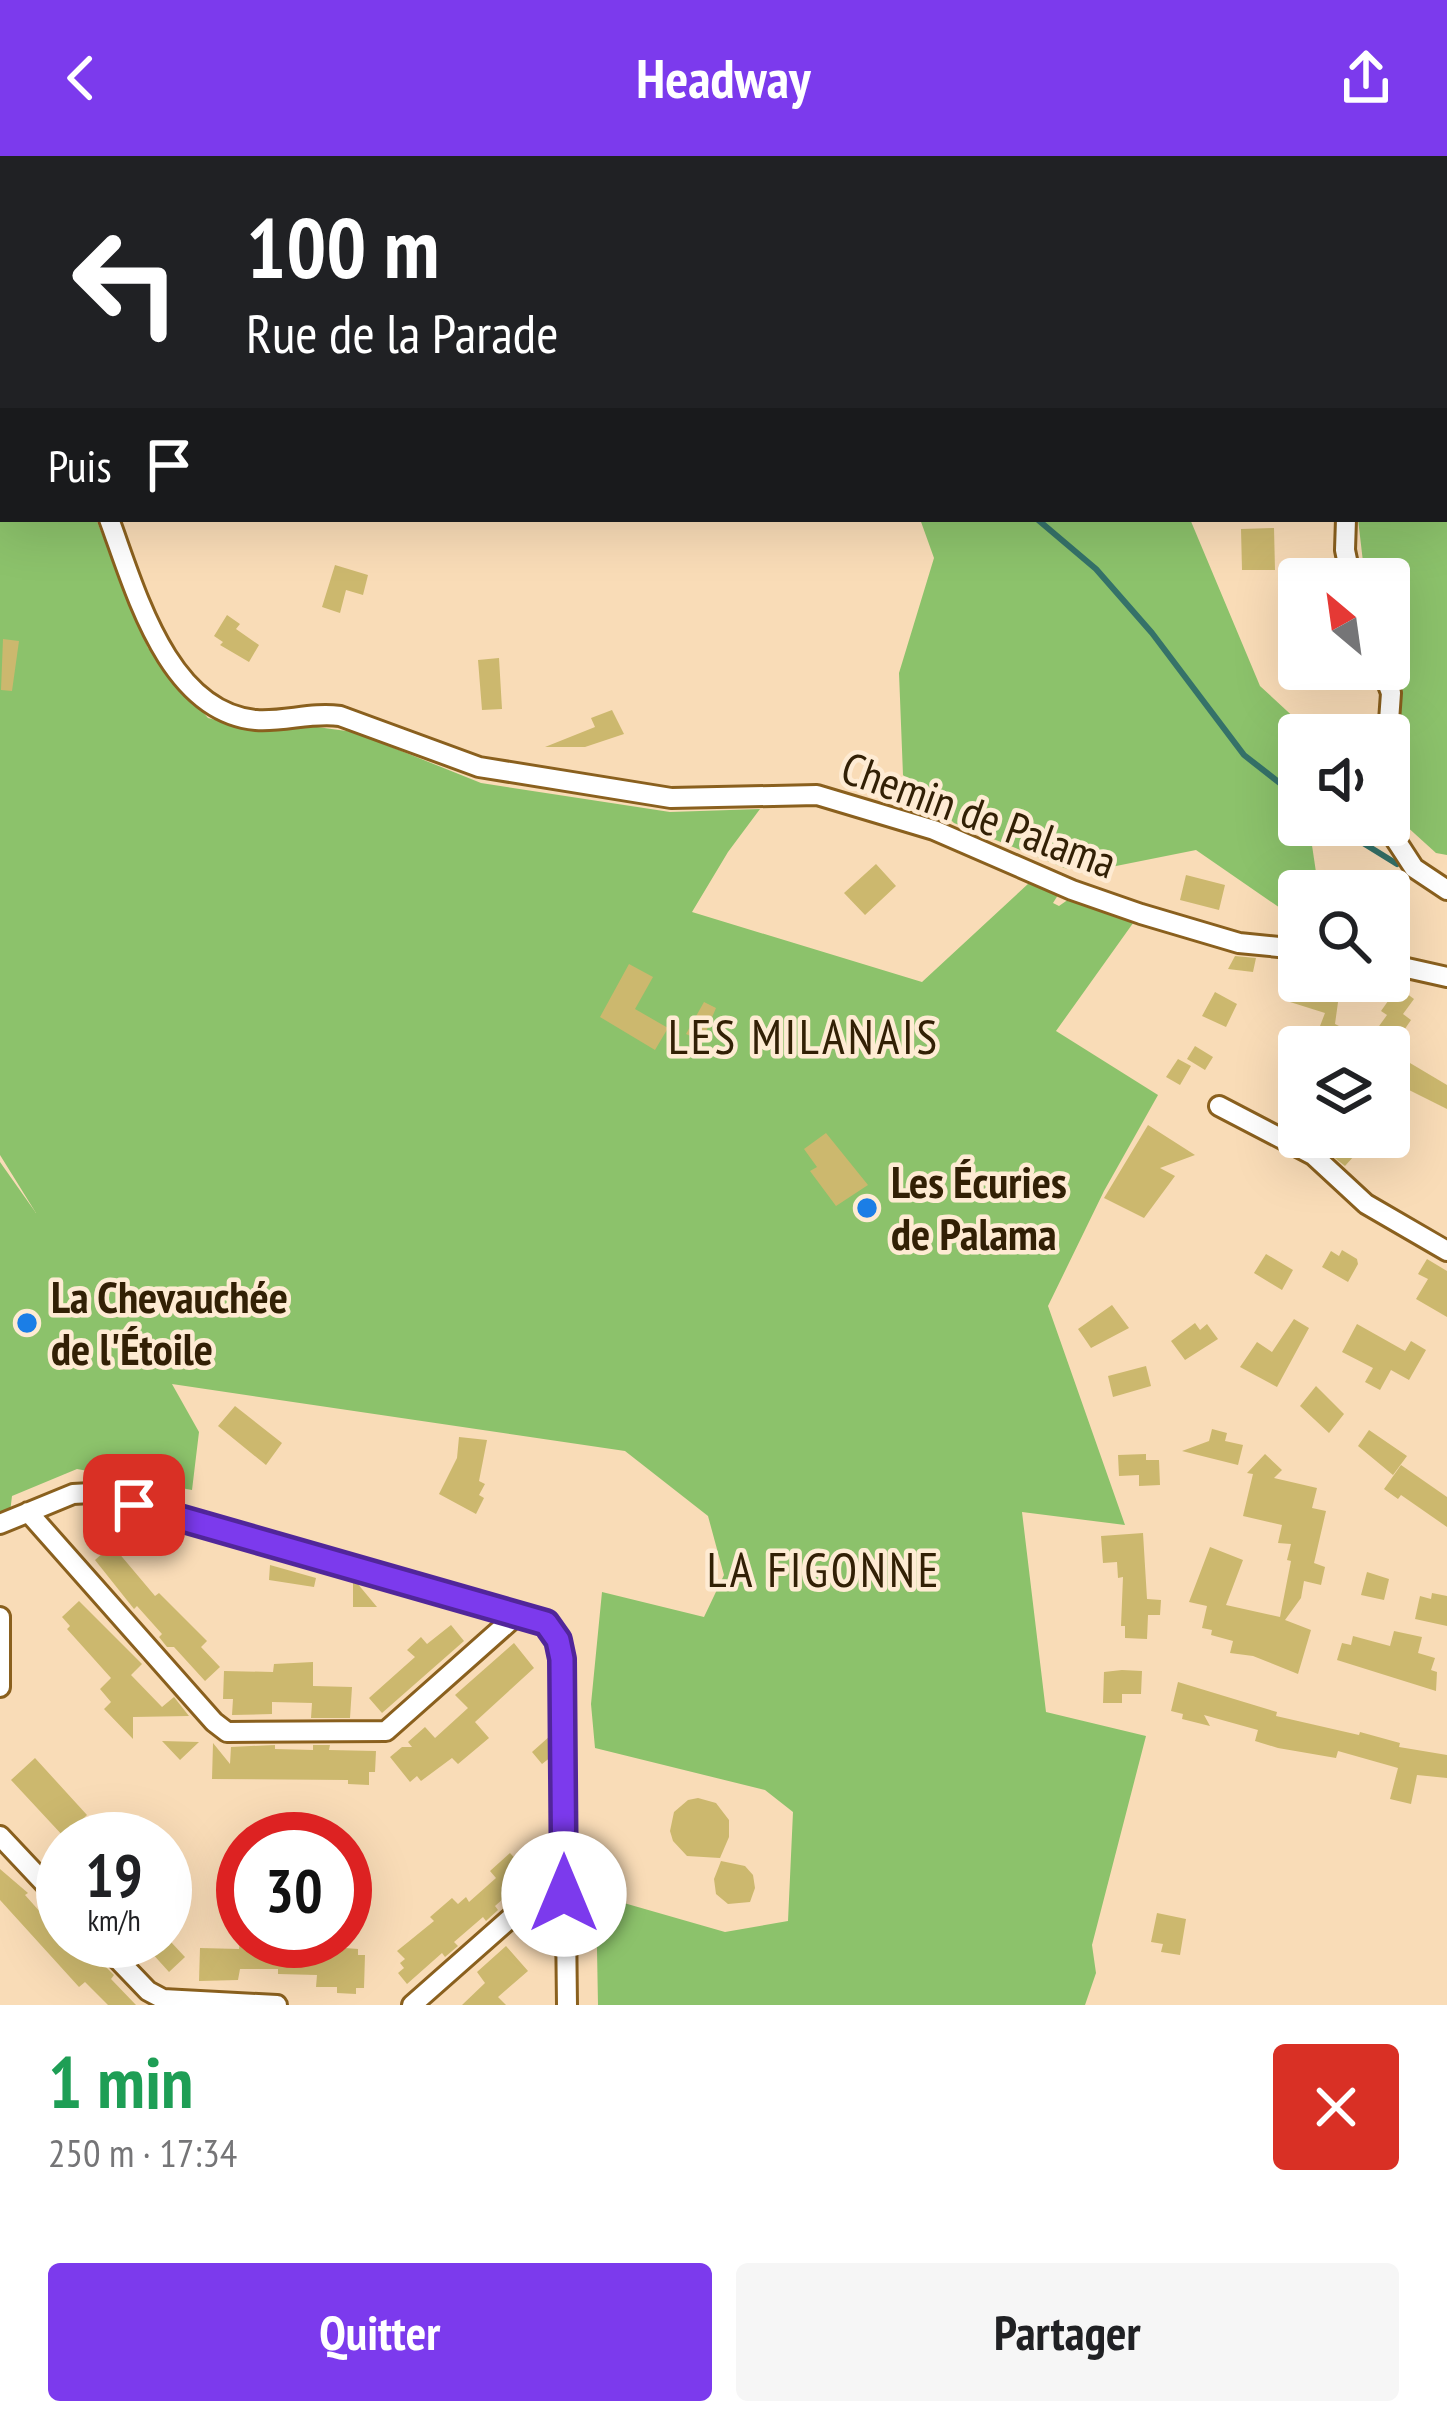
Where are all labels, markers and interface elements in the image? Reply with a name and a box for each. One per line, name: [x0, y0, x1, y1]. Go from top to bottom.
text: Headway: [636, 43, 811, 113]
icon: back: [48, 45, 114, 111]
icon: share: [1333, 45, 1399, 111]
text: 100 m: [246, 192, 439, 301]
icon: left: [48, 204, 204, 360]
text: Rue de la Parade: [246, 298, 558, 368]
icon: arrive: [136, 432, 202, 498]
text: Puis: [48, 436, 112, 494]
north arrow: [1278, 558, 1410, 690]
map controls: [1278, 558, 1410, 1158]
button: sound: [1278, 714, 1410, 846]
street label: Chemin de Palama: [834, 738, 1124, 891]
button: search: [1278, 870, 1410, 1002]
district label: LES MILANAIS: [668, 1005, 940, 1067]
button: layers: [1278, 1026, 1410, 1158]
place label: Les Écuries de Palama: [891, 1152, 1067, 1262]
marker: Les Écuries de Palama: [854, 1195, 880, 1221]
place label: La Chevauchée de l'Étoile: [51, 1267, 288, 1377]
marker: La Chevauchée de l'Étoile: [14, 1310, 40, 1336]
pin: [83, 1454, 185, 1556]
icon: arrive: [101, 1472, 167, 1538]
district label: LA FIGONNE: [707, 1538, 941, 1600]
speed limit sign: 30: [216, 1812, 372, 1968]
position arrow: [501, 1831, 627, 1957]
text: 19: [85, 1836, 143, 1914]
text: km/h: [87, 1900, 141, 1939]
text: 1 min: [48, 2035, 193, 2128]
button: close: [1273, 2044, 1399, 2170]
text: 250 m · 17:34: [48, 2127, 237, 2178]
button: Quitter: [48, 2263, 712, 2401]
button: Partager: [736, 2263, 1399, 2401]

